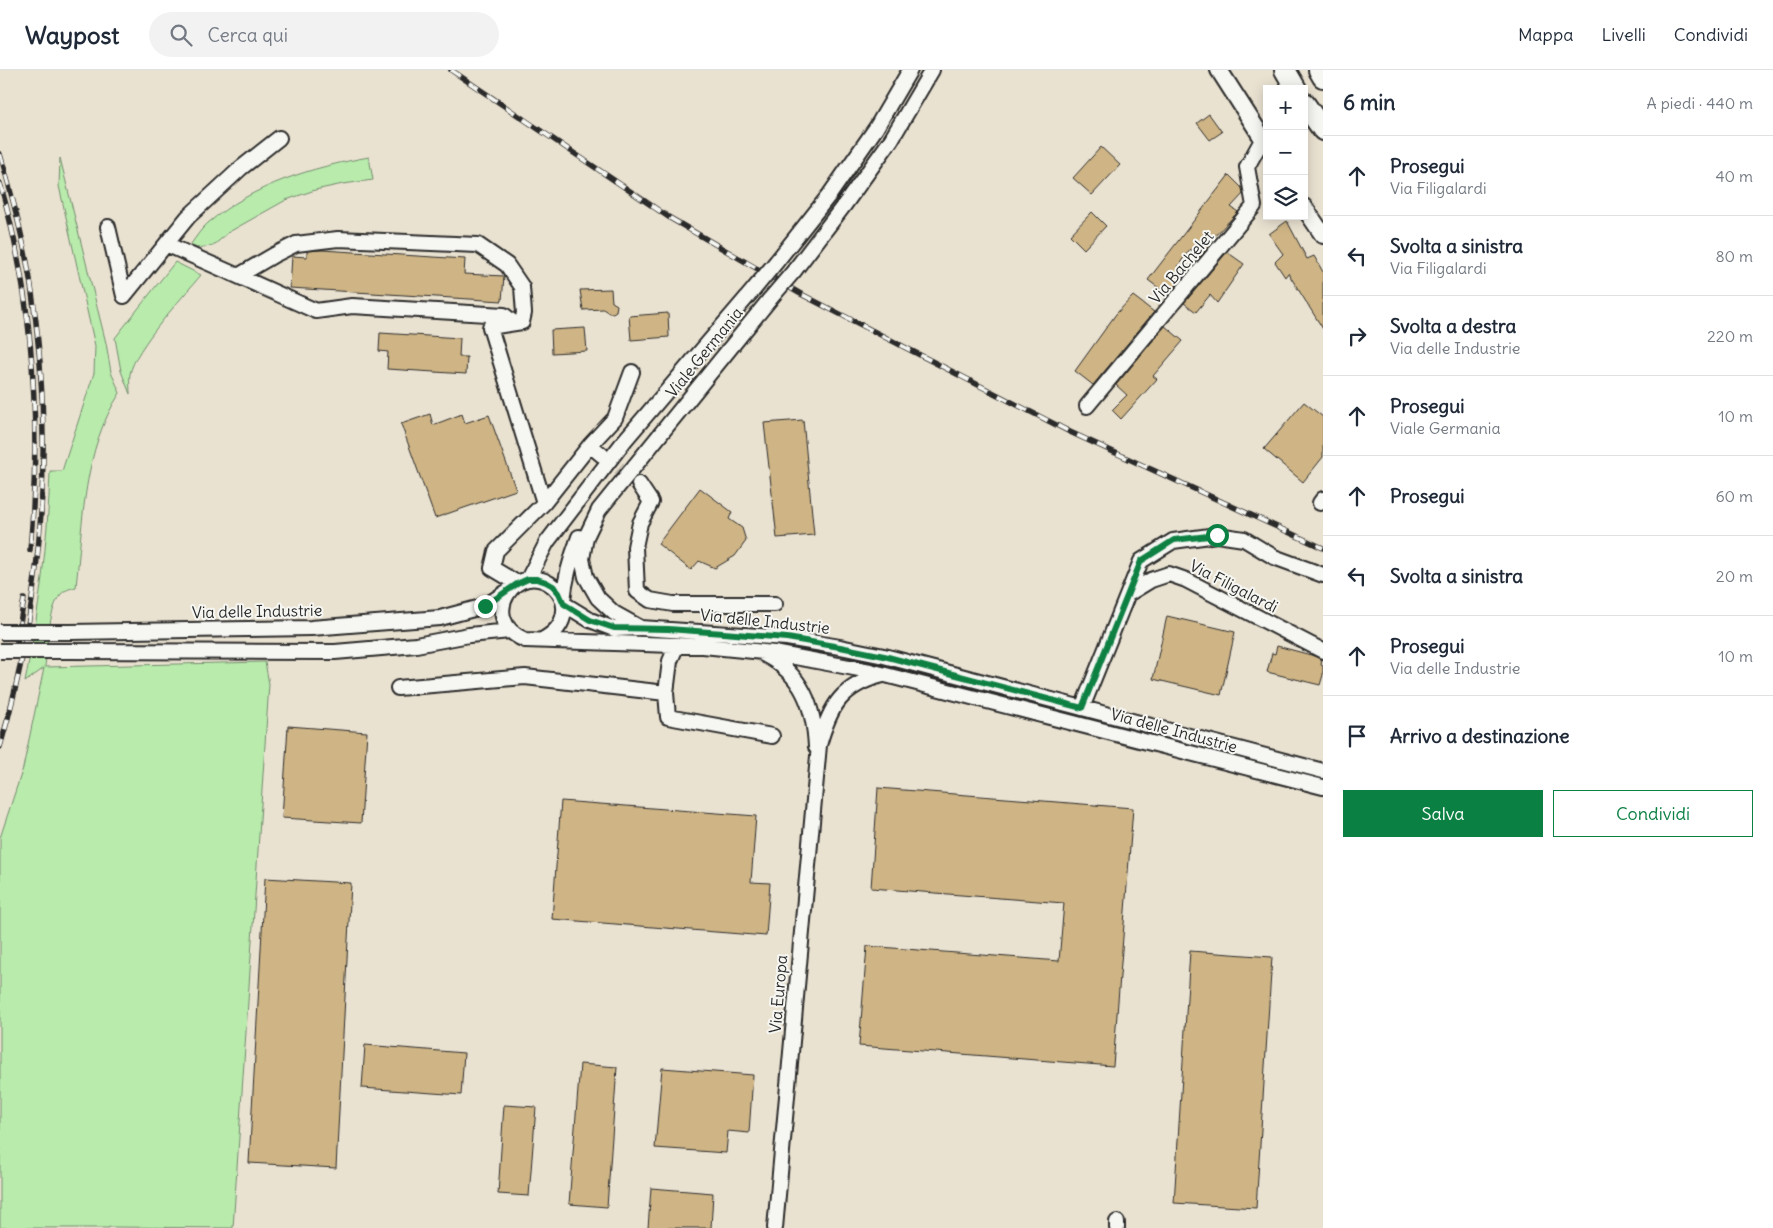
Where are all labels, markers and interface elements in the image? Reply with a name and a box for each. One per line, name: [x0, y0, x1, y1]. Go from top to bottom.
search box: [149, 12, 499, 57]
text: Waypost: [25, 20, 119, 50]
icon: search: [167, 21, 195, 49]
text: Cerca qui: [207, 23, 288, 47]
text: Mappa: [1518, 23, 1573, 46]
text: Livelli: [1601, 23, 1646, 46]
text: Condividi: [1674, 23, 1748, 46]
map controls: [1263, 85, 1308, 220]
button: +: [1263, 85, 1308, 130]
text: 6 min: [1343, 89, 1395, 116]
text: A piedi · 440 m: [1647, 93, 1753, 113]
button: −: [1263, 130, 1308, 175]
text: Prosegui: [1390, 154, 1465, 178]
icon: ahead: [1343, 162, 1371, 190]
text: 40 m: [1715, 166, 1753, 186]
button: layers: [1263, 175, 1308, 220]
text: Via Filigalardi: [1390, 178, 1486, 198]
street label: Via Bachelet: [1145, 226, 1218, 308]
text: Svolta a sinistra: [1390, 234, 1523, 258]
icon: left: [1343, 242, 1371, 270]
text: 80 m: [1715, 246, 1753, 266]
text: Via Filigalardi: [1390, 258, 1486, 278]
street label: Viale Germania: [661, 303, 747, 401]
text: Svolta a destra: [1390, 314, 1516, 338]
icon: right: [1343, 322, 1371, 350]
text: 220 m: [1707, 326, 1753, 346]
text: Via delle Industrie: [1390, 338, 1520, 358]
text: Prosegui: [1390, 394, 1465, 418]
icon: ahead: [1343, 402, 1371, 430]
text: 10 m: [1718, 406, 1753, 426]
text: Viale Germania: [1390, 418, 1501, 438]
icon: ahead: [1343, 482, 1371, 510]
text: Prosegui: [1390, 484, 1465, 508]
text: 60 m: [1715, 486, 1753, 506]
route start: [1206, 524, 1229, 547]
street label: Via Filigalardi: [1186, 555, 1282, 617]
icon: left: [1343, 562, 1371, 590]
text: Svolta a sinistra: [1390, 564, 1523, 588]
text: 20 m: [1716, 566, 1753, 586]
route end: [474, 595, 497, 618]
street label: Via delle Industrie: [192, 600, 322, 622]
street label: Via delle Industrie: [699, 604, 831, 638]
text: Prosegui: [1390, 634, 1465, 658]
icon: ahead: [1343, 642, 1371, 670]
text: 10 m: [1718, 646, 1753, 666]
text: Via delle Industrie: [1390, 658, 1520, 678]
street label: Via delle Industrie: [1108, 703, 1240, 757]
icon: arrive: [1343, 722, 1371, 750]
text: Arrivo a destinazione: [1390, 724, 1569, 748]
button: Salva: [1343, 790, 1543, 837]
button: Condividi: [1553, 790, 1753, 837]
street label: Via Europa: [765, 954, 791, 1034]

